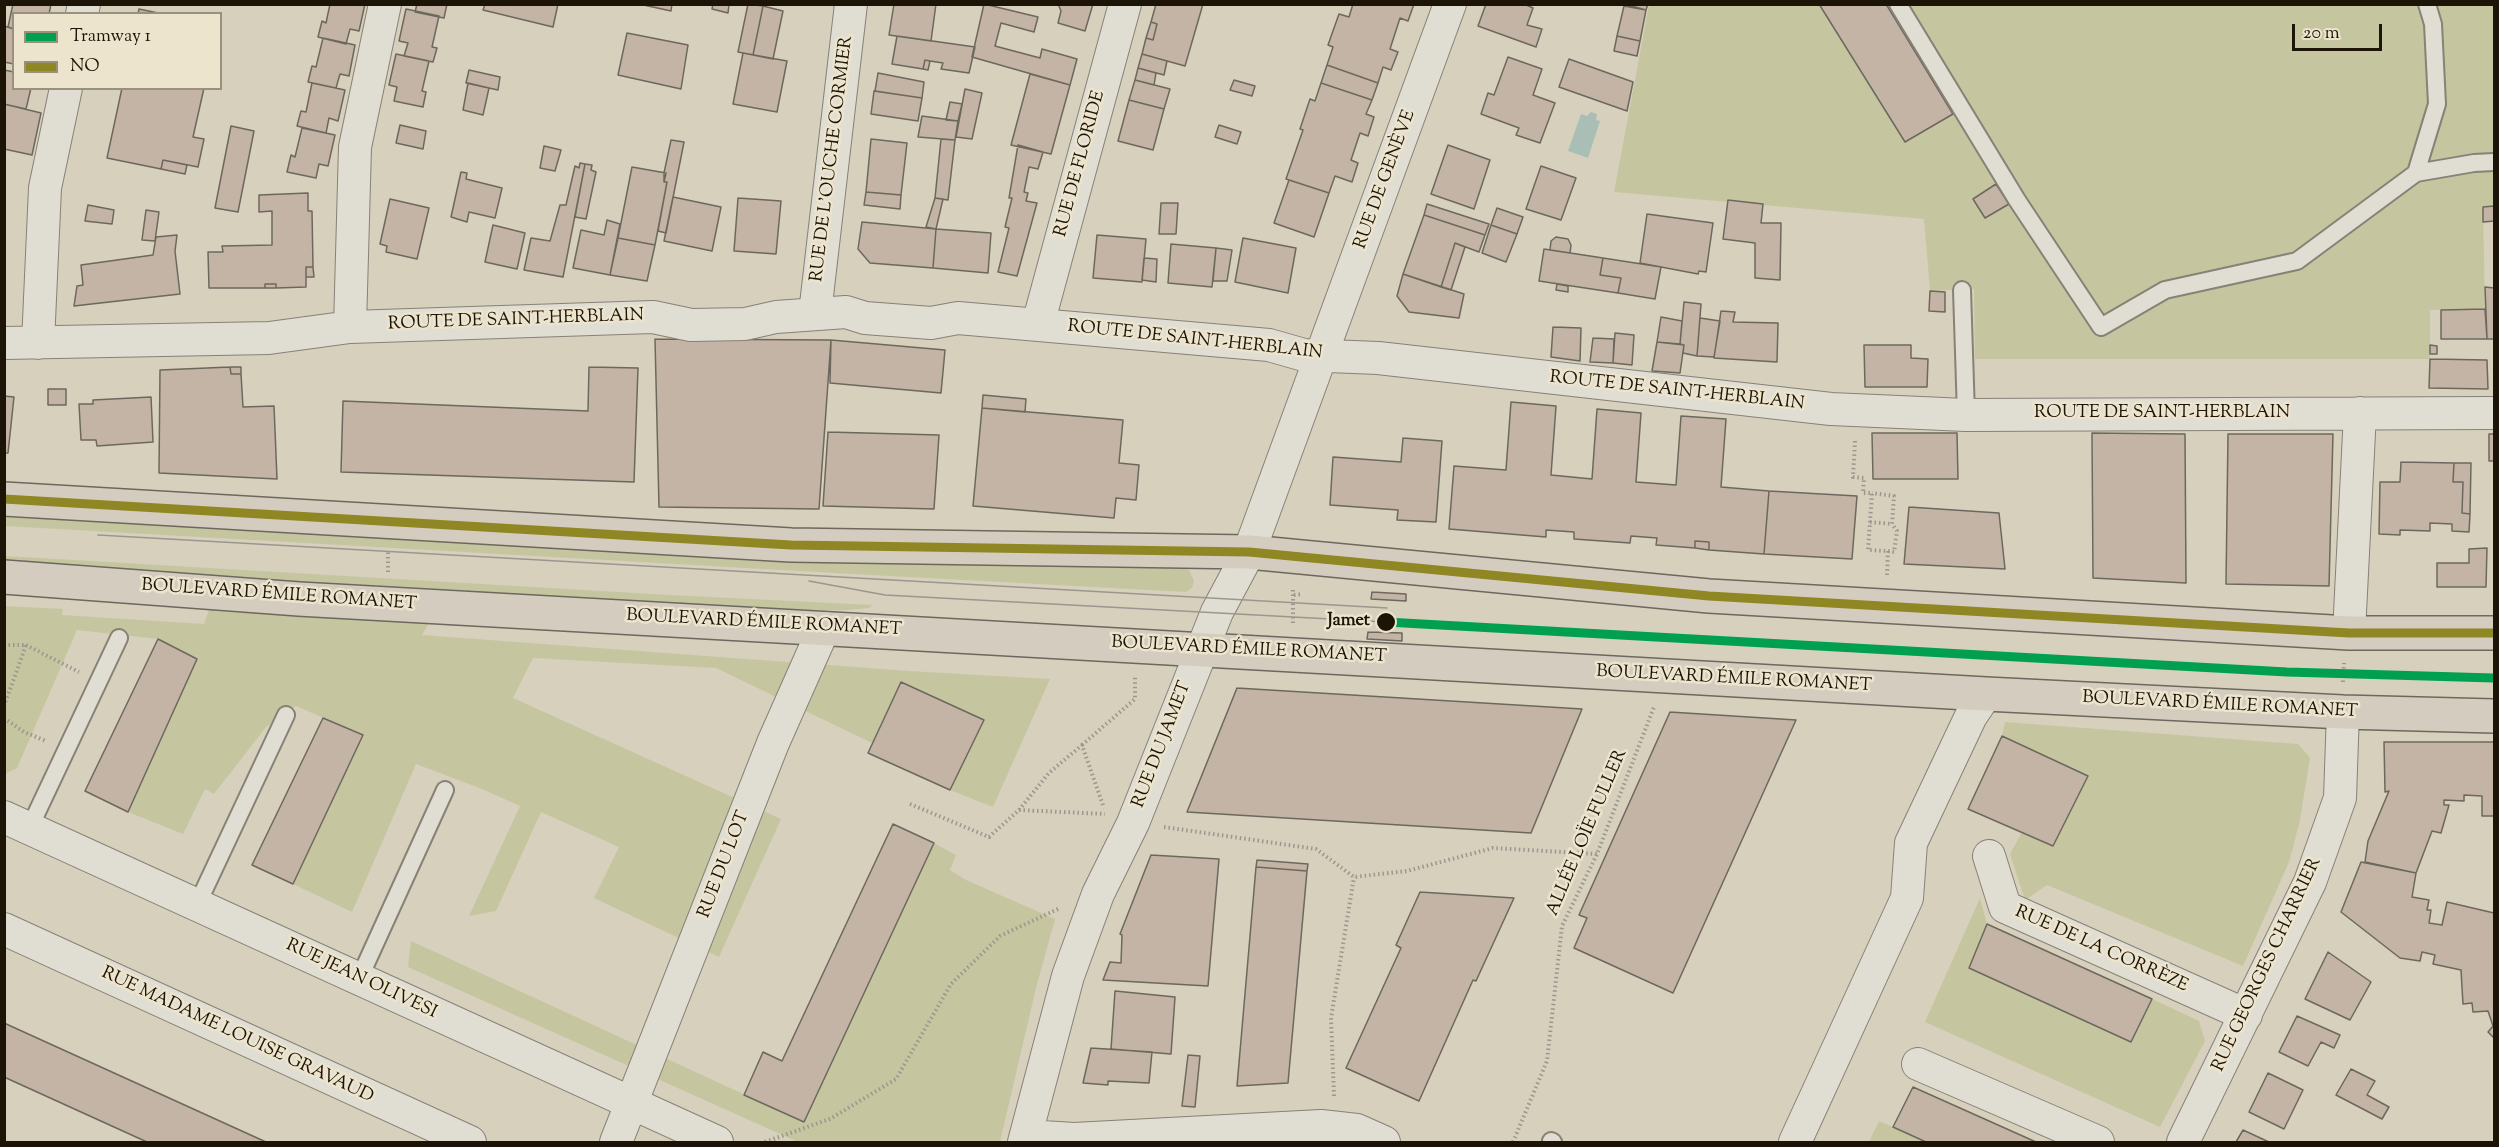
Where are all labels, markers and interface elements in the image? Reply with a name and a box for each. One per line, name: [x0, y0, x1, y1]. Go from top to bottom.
legend: [12, 12, 222, 90]
scale bar: [2295, 12, 2385, 50]
text: 20 m: [2303, 21, 2340, 47]
text: Tramway 1: [70, 24, 151, 50]
street label: RUE DE L'OUCHE CORMIER: [807, 35, 859, 283]
text: NO: [70, 54, 100, 80]
street label: RUE DE FLORIDE: [1051, 89, 1111, 239]
street label: RUE DE GENÈVE: [1351, 107, 1421, 253]
street label: ROUTE DE SAINT-HERBLAIN: [388, 306, 644, 336]
street label: ROUTE DE SAINT-HERBLAIN: [1067, 317, 1323, 365]
street label: ROUTE DE SAINT-HERBLAIN: [1549, 368, 1805, 416]
street label: ROUTE DE SAINT-HERBLAIN: [2034, 403, 2290, 425]
street label: BOULEVARD ÉMILE ROMANET: [141, 576, 417, 616]
street label: BOULEVARD ÉMILE ROMANET: [626, 606, 902, 642]
place label: Jamet: [1327, 611, 1370, 633]
marker: Jamet: [1375, 611, 1397, 633]
street label: BOULEVARD ÉMILE ROMANET: [1111, 633, 1387, 669]
street label: BOULEVARD ÉMILE ROMANET: [1596, 662, 1872, 698]
street label: RUE DU JAMET: [1129, 679, 1197, 811]
street label: BOULEVARD ÉMILE ROMANET: [2082, 688, 2358, 724]
street label: ALLÉE LOÏE FULLER: [1543, 746, 1633, 920]
street label: RUE DU LOT: [695, 808, 755, 922]
street label: RUE GEORGES CHARRIER: [2209, 855, 2327, 1075]
street label: RUE DE LA CORRÈZE: [2011, 902, 2191, 998]
street label: RUE JEAN OLIVESI: [282, 935, 440, 1025]
street label: RUE MADAME LOUISE GRAVAUD: [97, 963, 377, 1109]

